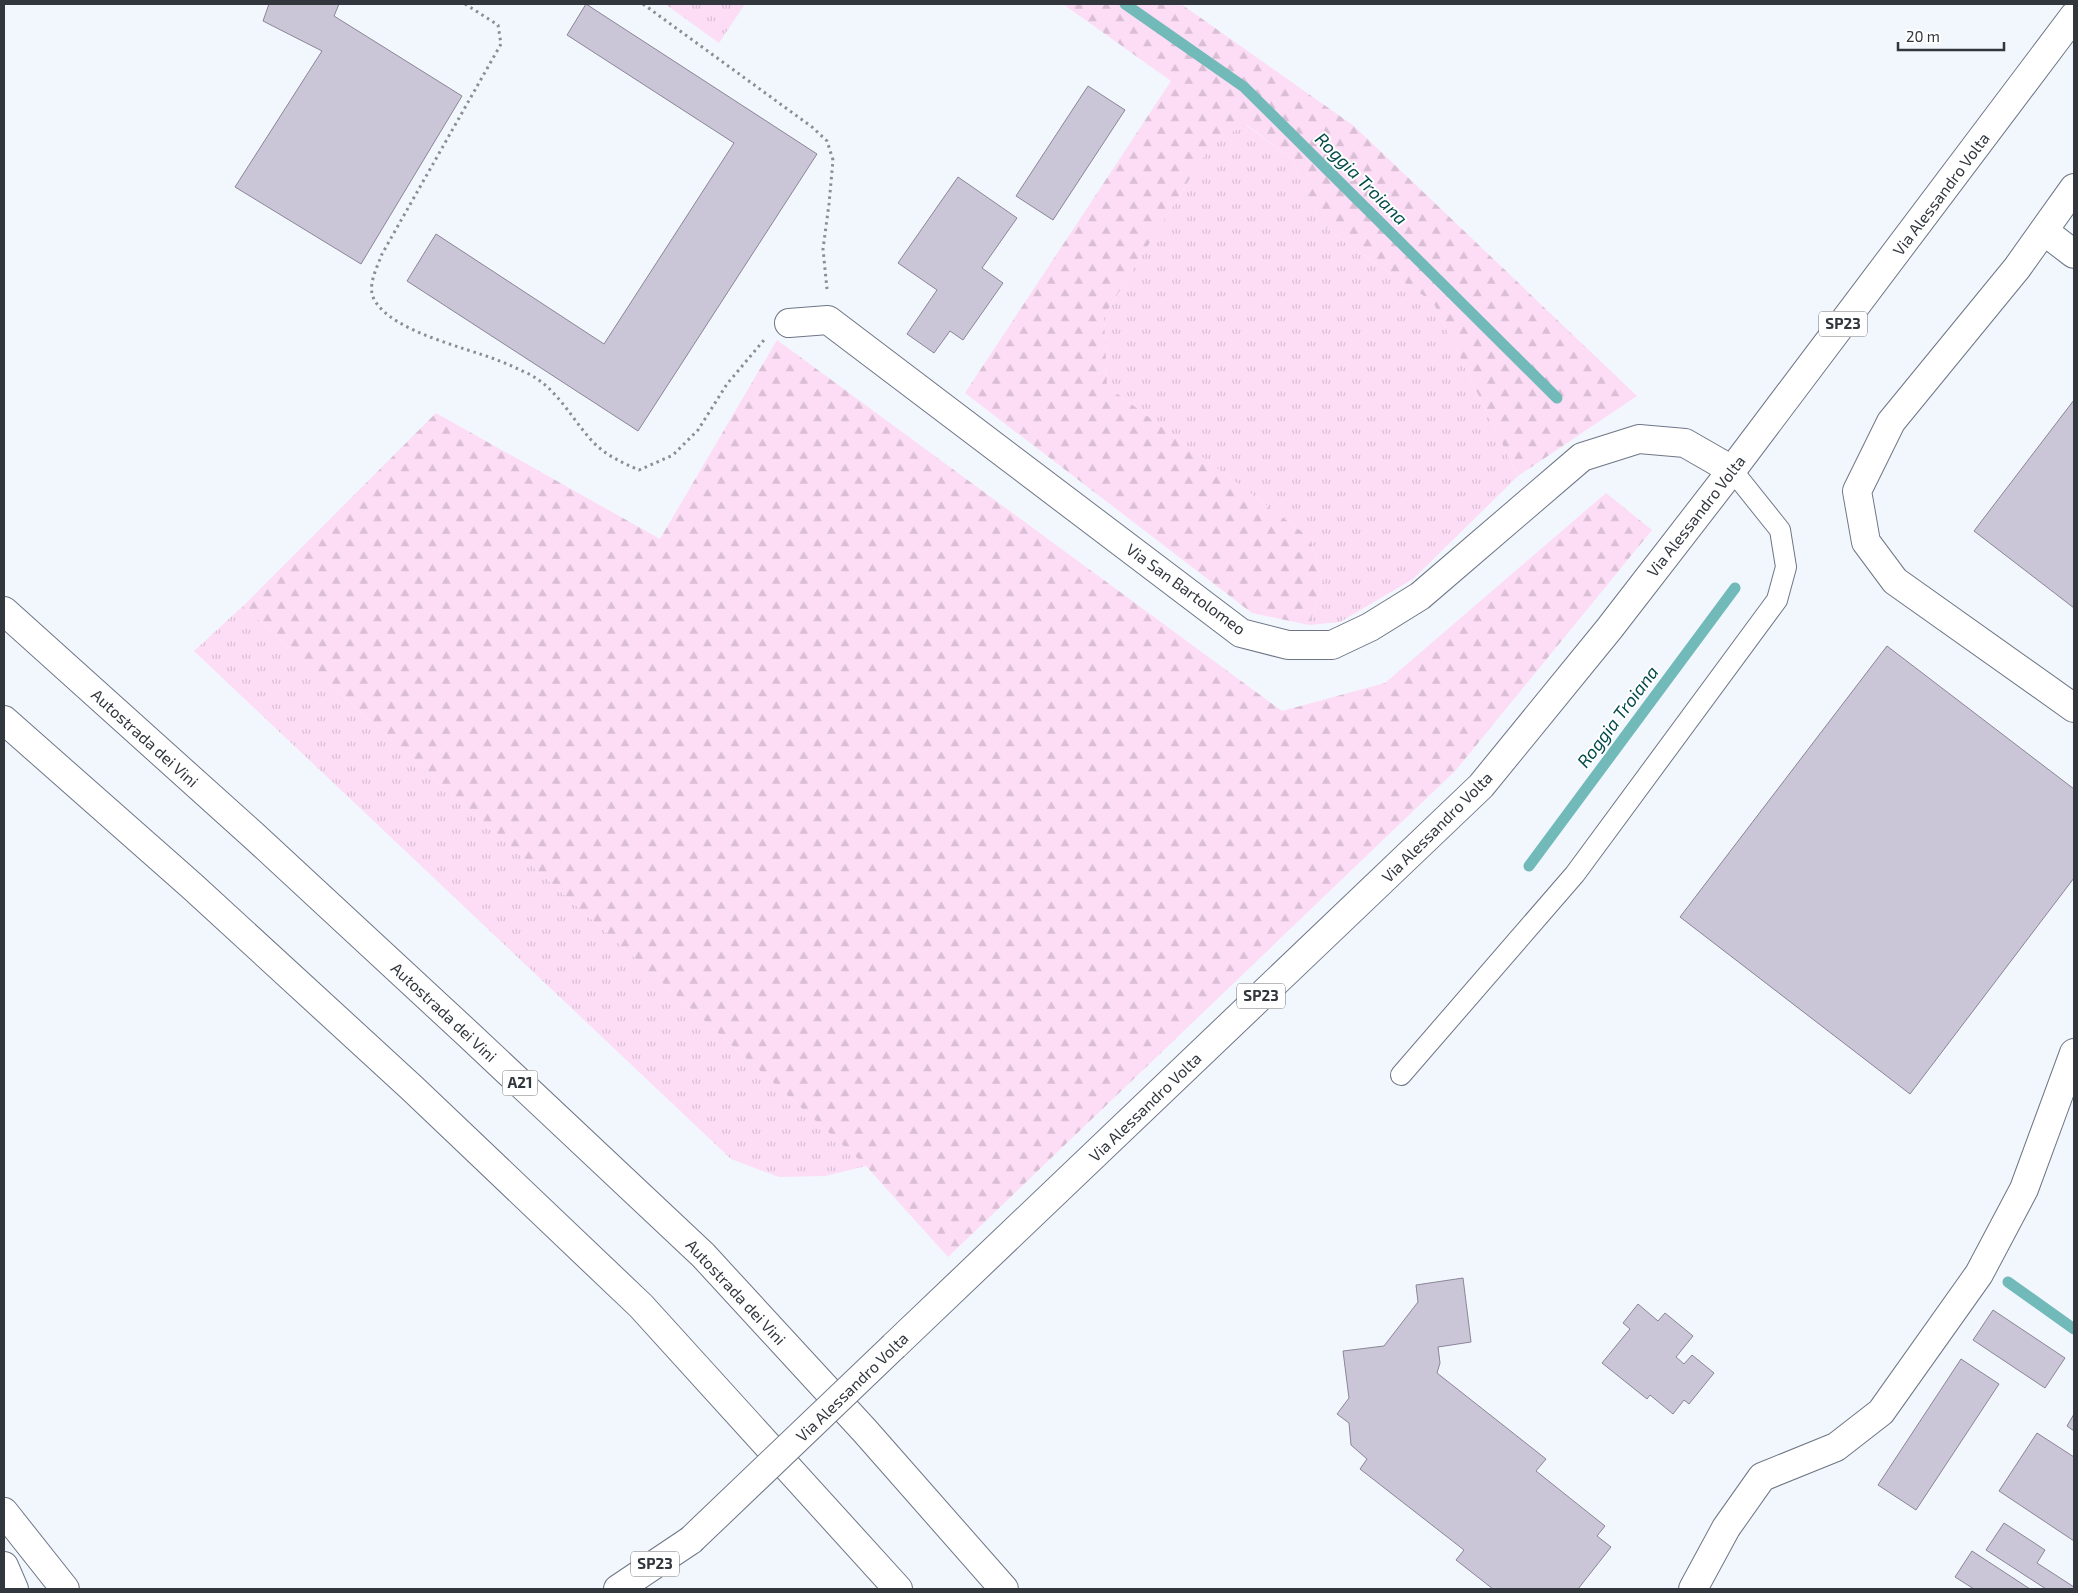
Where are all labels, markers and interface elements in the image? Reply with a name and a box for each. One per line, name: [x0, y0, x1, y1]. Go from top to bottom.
scale bar: [1898, 20, 2004, 52]
text: 20 m: [1906, 27, 1940, 45]
water label: Roggia Troiana: [1311, 127, 1413, 229]
street label: Via Alessandro Volta: [1888, 129, 1993, 259]
road number: SP23: [1819, 312, 1867, 336]
street label: Via Alessandro Volta: [1642, 451, 1749, 580]
street label: Via San Bartolomeo: [1123, 539, 1250, 638]
water label: Roggia Troiana: [1572, 661, 1663, 772]
street label: Autostrada dei Vini: [88, 685, 203, 791]
street label: Via Alessandro Volta: [1377, 767, 1496, 886]
street label: Autostrada dei Vini: [388, 958, 501, 1065]
road number: SP23: [1237, 984, 1285, 1008]
street label: Via Alessandro Volta: [1085, 1048, 1205, 1165]
road number: A21: [502, 1070, 538, 1096]
street label: Autostrada dei Vini: [683, 1235, 790, 1348]
street label: Via Alessandro Volta: [792, 1328, 912, 1445]
road number: SP23: [631, 1552, 679, 1576]

